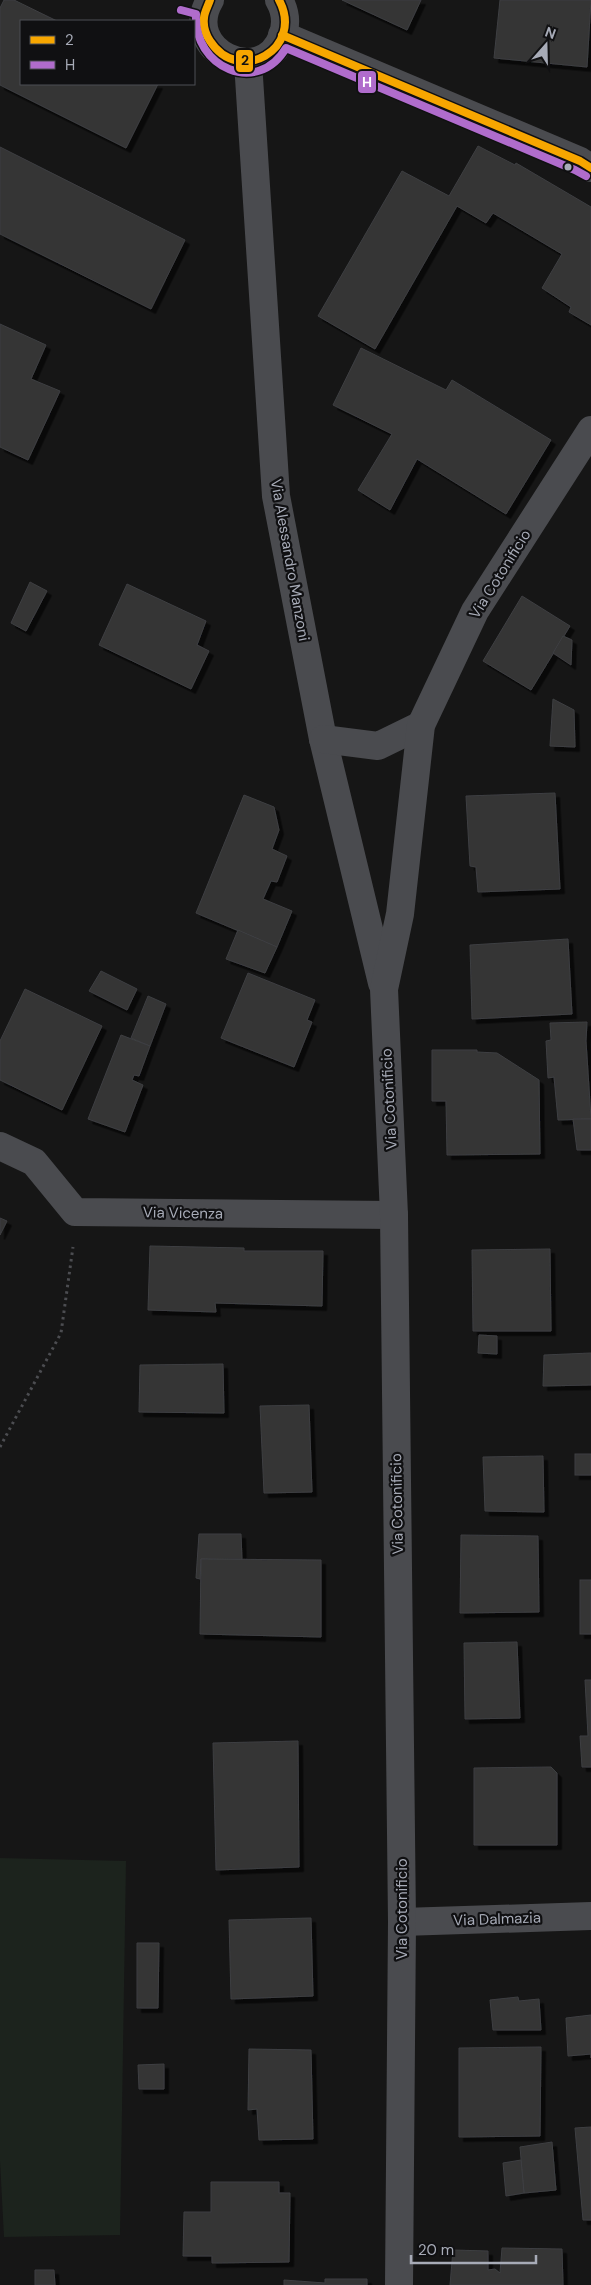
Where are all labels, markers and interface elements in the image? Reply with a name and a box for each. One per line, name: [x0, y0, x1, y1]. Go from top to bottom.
legend: [20, 20, 195, 85]
north arrow: [521, 20, 571, 70]
text: N: [543, 23, 558, 43]
text: 2: [65, 30, 74, 50]
line badge: 2: [235, 49, 254, 73]
text: 2: [241, 51, 249, 69]
text: H: [65, 55, 75, 75]
line badge: H: [357, 70, 377, 94]
text: H: [362, 73, 372, 91]
unlabelled marker: [563, 162, 573, 172]
street label: Via Alessandro Manzoni: [266, 477, 314, 643]
street label: Via Cotonificio: [465, 526, 535, 622]
street label: Via Cotonificio: [376, 1048, 402, 1150]
street label: Via Vicenza: [143, 1202, 223, 1224]
street label: Via Cotonificio: [386, 1453, 408, 1555]
street label: Via Cotonificio: [392, 1858, 412, 1960]
street label: Via Dalmazia: [453, 1907, 541, 1931]
scale bar: [411, 2232, 536, 2264]
text: 20 m: [418, 2240, 454, 2260]

